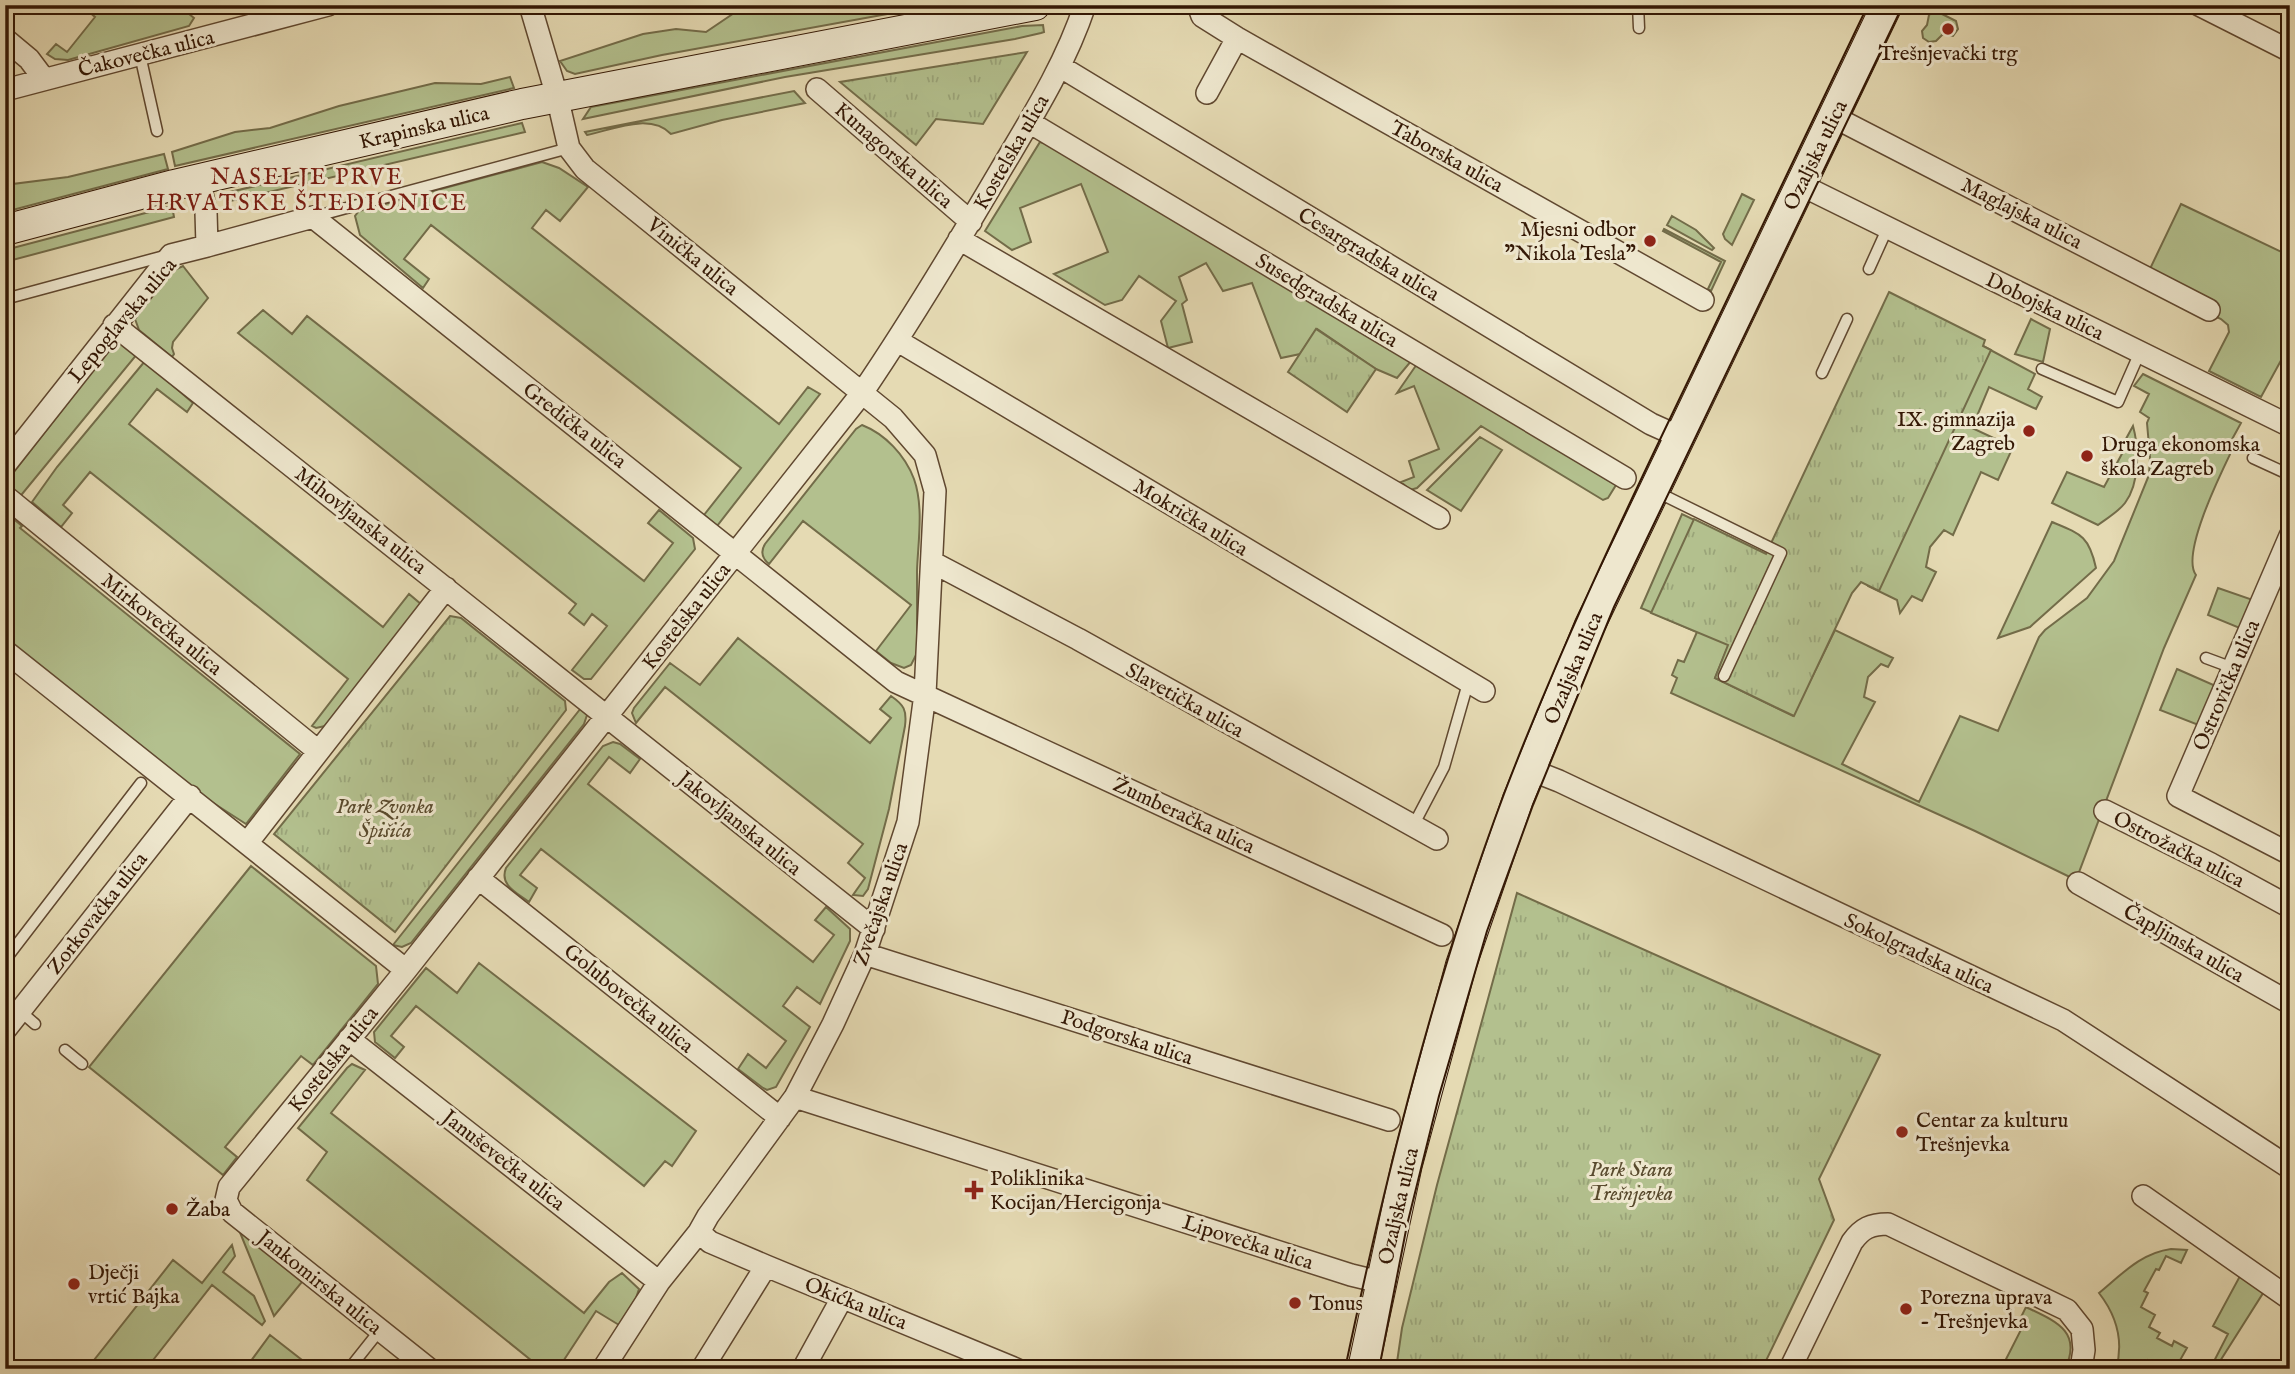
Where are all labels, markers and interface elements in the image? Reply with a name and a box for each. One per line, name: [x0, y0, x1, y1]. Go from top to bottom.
marker: Trešnjevački trg: [1940, 21, 1956, 37]
street label: Čakovečka ulica: [75, 23, 218, 84]
place label: Trešnjevački trg: [1878, 41, 2018, 68]
street label: Kostelska ulica: [968, 89, 1057, 215]
street label: Ozaljska ulica: [1778, 95, 1855, 215]
street label: Kunagorska ulica: [828, 97, 959, 216]
street label: Krapinska ulica: [357, 100, 493, 157]
street label: Taborska ulica: [1385, 115, 1509, 200]
district label: NASELJE PRVE HRVATSKE ŠTEDIONICE: [146, 163, 468, 218]
street label: Maglajska ulica: [1956, 172, 2087, 257]
street label: Cesargradska ulica: [1292, 202, 1445, 309]
street label: Vinička ulica: [640, 211, 744, 303]
place label: Mjesni odbor "Nikola Tesla": [1505, 217, 1636, 268]
marker: Mjesni odbor "Nikola Tesla": [1642, 233, 1658, 249]
street label: Susedgradska ulica: [1250, 248, 1403, 355]
street label: Lepoglavska ulica: [63, 252, 184, 389]
street label: Dobojska ulica: [1981, 267, 2109, 348]
street label: Gredička ulica: [517, 377, 632, 476]
place label: IX. gimnazija Zagreb: [1897, 407, 2016, 458]
marker: IX. gimnazija Zagreb: [2021, 423, 2037, 439]
place label: Druga ekonomska škola Zagreb: [2101, 432, 2261, 483]
marker: Druga ekonomska škola Zagreb: [2079, 448, 2095, 464]
street label: Mihovljanska ulica: [289, 461, 432, 582]
street label: Mokrička ulica: [1128, 473, 1253, 564]
street label: Kostelska ulica: [637, 557, 738, 676]
street label: Mirkovečka ulica: [95, 568, 228, 683]
street label: Ozaljska ulica: [1539, 607, 1610, 729]
street label: Ostrovička ulica: [2188, 615, 2267, 755]
street label: Slavetička ulica: [1120, 658, 1249, 745]
street label: Jakovljanska ulica: [670, 765, 807, 883]
street label: Žumberačka ulica: [1108, 772, 1260, 861]
park label: Park Zvonka Špišića: [336, 794, 434, 845]
street label: Ostrožačka ulica: [2108, 806, 2249, 895]
street label: Zvečajska ulica: [848, 838, 915, 970]
street label: Zorkovačka ulica: [42, 846, 155, 981]
street label: Čapljinska ulica: [2118, 898, 2250, 990]
street label: Sokolgradska ulica: [1839, 908, 1998, 1001]
street label: Golubovečka ulica: [557, 938, 699, 1061]
street label: Kostelska ulica: [283, 1001, 386, 1119]
street label: Podgorska ulica: [1057, 1004, 1197, 1073]
street label: Januševečka ulica: [434, 1103, 571, 1218]
place label: Centar za kulturu Trešnjevka: [1916, 1108, 2068, 1159]
marker: Centar za kulturu Trešnjevka: [1894, 1124, 1910, 1140]
street label: Ozaljska ulica: [1373, 1144, 1426, 1268]
park label: Park Stara Trešnjevka: [1589, 1157, 1673, 1208]
place label: Poliklinika Kocijan/Hercigonja: [990, 1166, 1162, 1217]
marker: Poliklinika Kocijan/Hercigonja: [964, 1180, 984, 1200]
place label: Žaba: [186, 1197, 231, 1224]
marker: Žaba: [164, 1201, 180, 1217]
street label: Lipovečka ulica: [1179, 1210, 1317, 1278]
street label: Jankomirska ulica: [250, 1223, 388, 1342]
place label: Dječji vrtić Bajka: [88, 1260, 181, 1311]
street label: Okićka ulica: [800, 1272, 912, 1338]
marker: Dječji vrtić Bajka: [66, 1276, 82, 1292]
place label: Porezna uprava - Trešnjevka: [1920, 1285, 2053, 1336]
place label: Tonus: [1309, 1291, 1363, 1318]
marker: Tonus: [1287, 1295, 1303, 1311]
marker: Porezna uprava - Trešnjevka: [1898, 1301, 1914, 1317]

